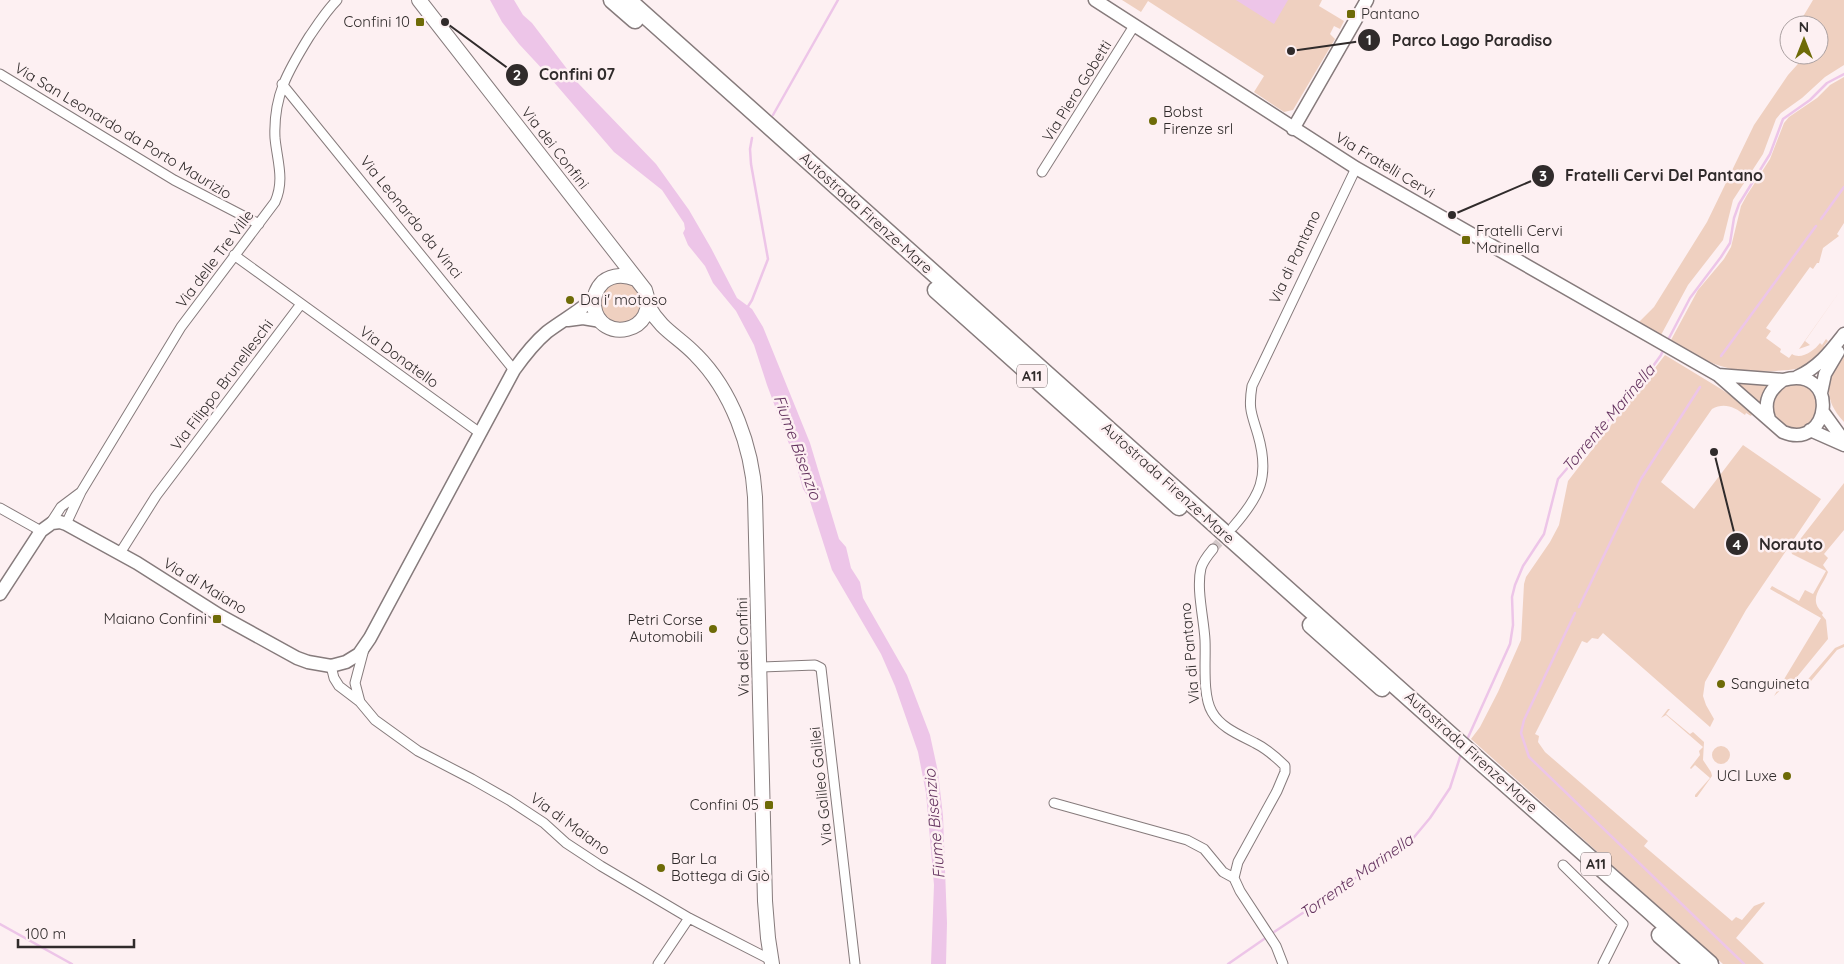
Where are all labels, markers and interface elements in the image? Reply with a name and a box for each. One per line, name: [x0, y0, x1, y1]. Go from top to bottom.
place label: Pantano: [1361, 4, 1420, 23]
marker: Pantano: [1345, 8, 1357, 20]
place label: Confini 10: [343, 12, 410, 31]
north arrow: [1779, 15, 1829, 65]
marker: Confini 10: [414, 16, 426, 28]
text: N: [1799, 18, 1809, 36]
callout: Parco Lago Paradiso: [1357, 25, 1562, 56]
text: 1: [1366, 30, 1372, 49]
text: Parco Lago Paradiso: [1392, 30, 1552, 50]
street label: Via Piero Gobetti: [1038, 37, 1115, 145]
street label: Via San Leonardo da Porto Maurizio: [11, 58, 235, 203]
callout: Confini 07: [504, 59, 625, 90]
text: Confini 07: [539, 64, 615, 84]
text: 2: [513, 65, 521, 84]
place label: Bobst Firenze srl: [1163, 102, 1233, 138]
street label: Via dei Confini: [517, 103, 593, 193]
marker: Bobst Firenze srl: [1147, 115, 1159, 127]
street label: Via Fratelli Cervi: [1332, 127, 1439, 202]
street label: Autostrada Firenze-Mare: [796, 148, 937, 277]
street label: Via Leonardo da Vinci: [356, 151, 467, 282]
callout: Fratelli Cervi Del Pantano: [1530, 160, 1773, 191]
text: Fratelli Cervi Del Pantano: [1565, 165, 1763, 185]
text: 3: [1539, 166, 1547, 185]
street label: Via delle Tre Ville: [172, 206, 258, 311]
street label: Via di Pantano: [1265, 207, 1325, 307]
place label: Fratelli Cervi Marinella: [1476, 221, 1563, 257]
marker: Fratelli Cervi Marinella: [1460, 234, 1472, 246]
place label: Da i' motoso: [580, 290, 667, 309]
marker: Da i' motoso: [564, 294, 576, 306]
street label: Via Filippo Brunelleschi: [166, 315, 277, 454]
street label: Via Donatello: [356, 321, 443, 392]
water label: Torrente Marinella: [1557, 359, 1660, 476]
road number: A11: [1017, 364, 1047, 388]
water label: Fiume Bisenzio: [770, 392, 827, 503]
street label: Autostrada Firenze-Mare: [1098, 418, 1239, 547]
callout: Norauto: [1724, 529, 1833, 560]
text: Norauto: [1759, 534, 1823, 554]
text: 4: [1733, 535, 1742, 554]
street label: Via di Maiano: [160, 553, 251, 618]
street label: Via dei Confini: [732, 597, 753, 697]
street label: Via di Pantano: [1176, 602, 1203, 704]
place label: Maiano Confini: [103, 609, 207, 628]
place label: Petri Corse Automobili: [627, 610, 703, 646]
marker: Maiano Confini: [211, 613, 223, 625]
marker: Petri Corse Automobili: [707, 623, 719, 635]
place label: Sanguineta: [1731, 674, 1810, 693]
marker: Sanguineta: [1715, 678, 1727, 690]
street label: Autostrada Firenze-Mare: [1401, 687, 1542, 816]
street label: Via Galileo Galilei: [805, 726, 836, 846]
place label: UCI Luxe: [1717, 766, 1777, 785]
water label: Fiume Bisenzio: [919, 767, 949, 880]
marker: UCI Luxe: [1781, 770, 1793, 782]
street label: Via di Maiano: [527, 788, 614, 859]
place label: Confini 05: [690, 795, 759, 814]
marker: Confini 05: [763, 799, 775, 811]
water label: Torrente Marinella: [1295, 829, 1418, 923]
place label: Bar La Bottega di Giò: [671, 849, 770, 885]
road number: A11: [1581, 852, 1611, 876]
marker: Bar La Bottega di Giò: [655, 862, 667, 874]
scale bar: [18, 916, 134, 948]
text: 100 m: [25, 924, 66, 943]

